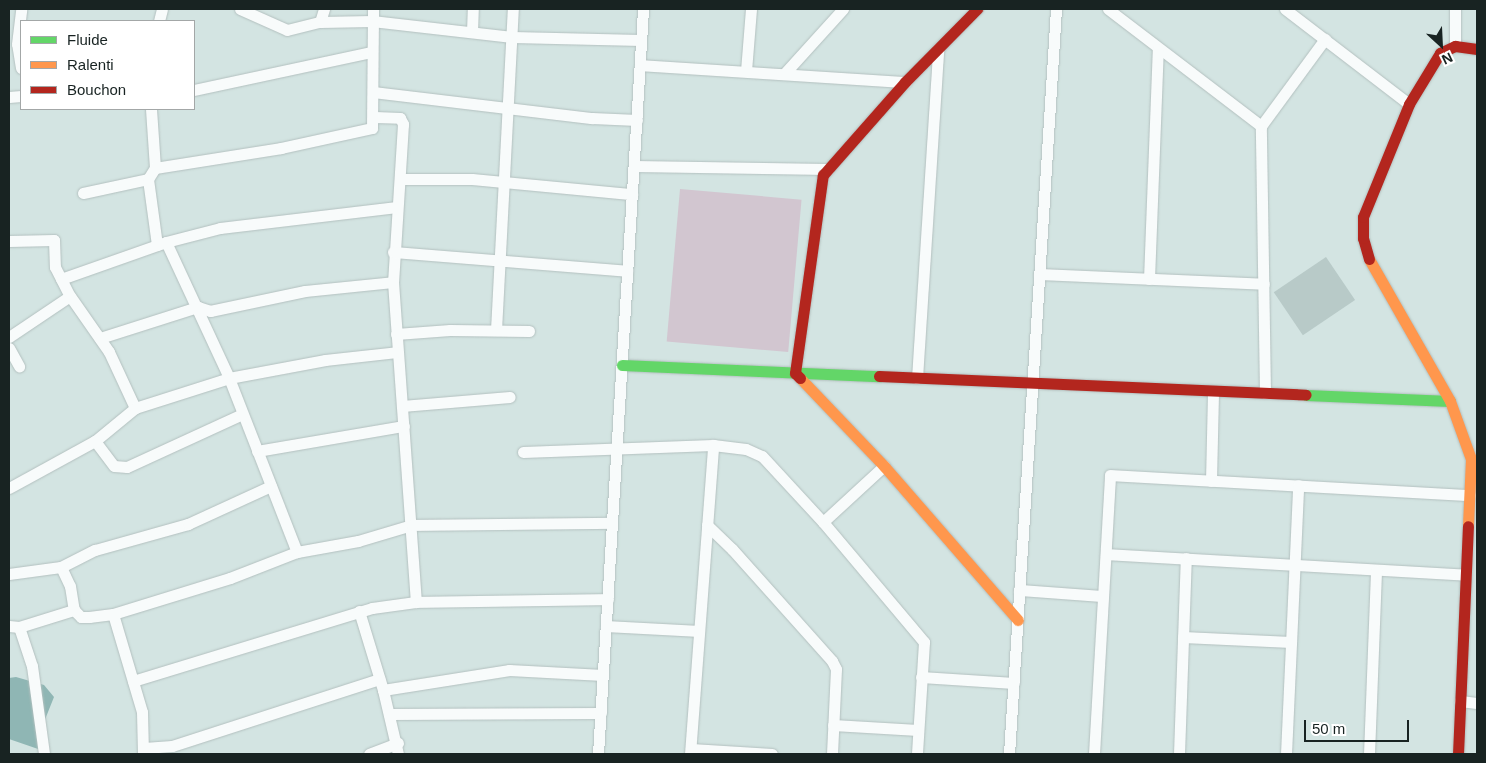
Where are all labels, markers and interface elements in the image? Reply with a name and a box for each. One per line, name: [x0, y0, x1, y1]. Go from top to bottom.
legend: [20, 20, 195, 110]
north arrow: [1416, 20, 1466, 70]
text: Fluide: [67, 31, 108, 48]
text: N: [1439, 49, 1455, 68]
text: Ralenti: [67, 56, 114, 73]
text: Bouchon: [67, 81, 126, 98]
scale bar: [1306, 710, 1411, 742]
text: 50 m: [1312, 720, 1345, 737]

